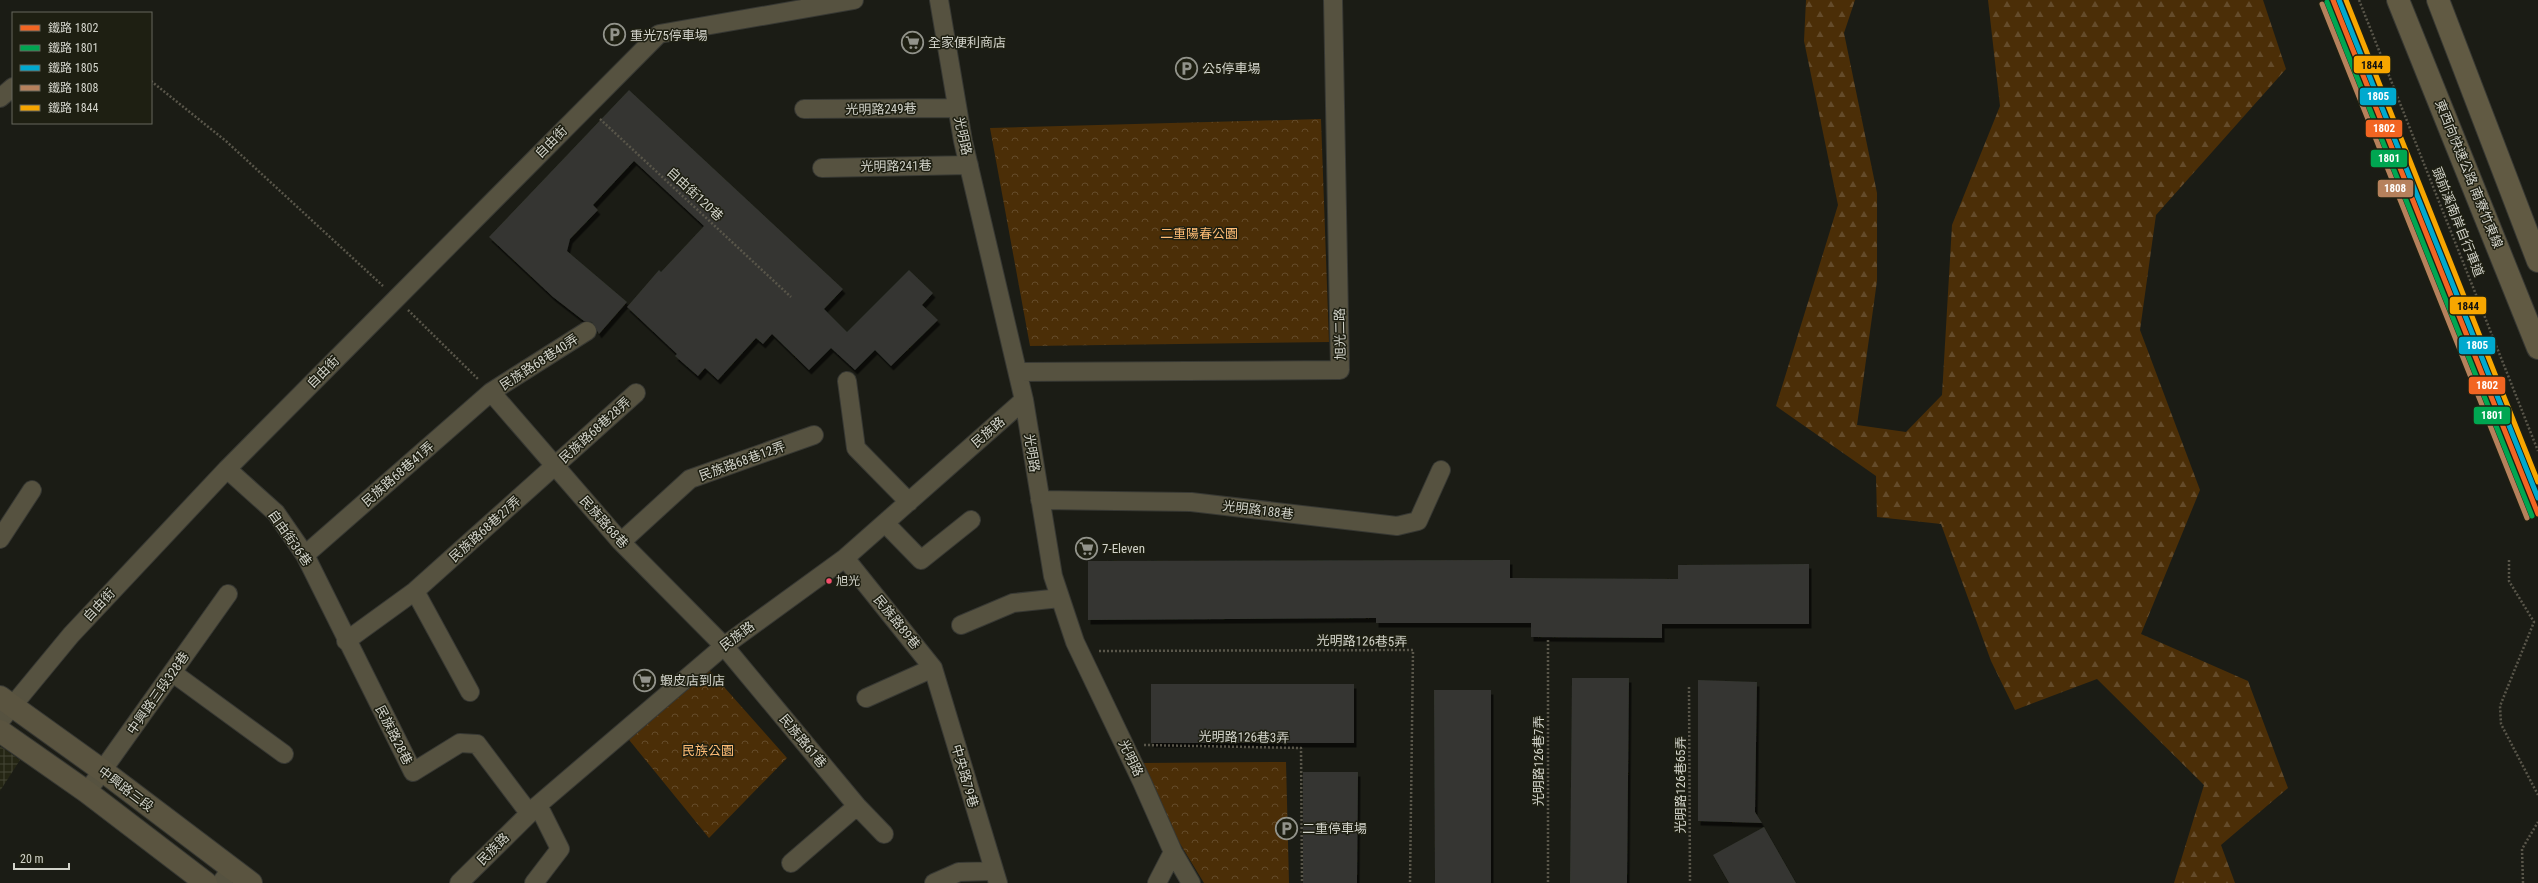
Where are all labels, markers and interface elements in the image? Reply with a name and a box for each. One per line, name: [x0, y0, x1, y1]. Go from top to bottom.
legend: [12, 12, 152, 124]
text: 鐵路 1802: [48, 21, 99, 35]
parking icon: 重光75停車場: [602, 22, 628, 48]
place label: 重光75停車場: [630, 28, 708, 43]
supermarket icon: 全家便利商店: [900, 29, 926, 55]
place label: 全家便利商店: [928, 35, 1006, 50]
text: 鐵路 1801: [48, 41, 98, 55]
parking icon: 公5停車場: [1174, 55, 1200, 81]
line badge: 1844: [2353, 55, 2391, 74]
text: 1844: [2361, 59, 2384, 72]
text: 鐵路 1805: [48, 61, 99, 75]
place label: 公5停車場: [1202, 61, 1260, 76]
text: 鐵路 1808: [48, 81, 99, 95]
line badge: 1805: [2359, 87, 2397, 106]
text: 1805: [2367, 90, 2390, 103]
street label: 東西向快速公路 南寮竹東線: [2432, 97, 2506, 251]
text: 鐵路 1844: [48, 101, 99, 115]
street label: 光明路249巷: [845, 101, 917, 117]
street label: 光明路: [952, 115, 974, 157]
line badge: 1802: [2365, 119, 2403, 138]
text: 1802: [2373, 122, 2396, 135]
street label: 自由街: [532, 123, 570, 161]
line badge: 1801: [2370, 149, 2408, 168]
text: 1801: [2378, 152, 2400, 165]
street label: 光明路241巷: [860, 158, 932, 174]
street label: 自由街120巷: [664, 164, 726, 224]
street label: 頭前溪南岸自行車道: [2429, 165, 2487, 279]
line badge: 1808: [2377, 179, 2414, 198]
text: 1808: [2384, 182, 2407, 195]
park label: 二重陽春公園: [1160, 226, 1238, 241]
line badge: 1844: [2449, 296, 2487, 315]
text: 1844: [2457, 300, 2480, 313]
street label: 旭光二路: [1332, 308, 1348, 360]
street label: 民族路68巷40弄: [497, 331, 581, 393]
line badge: 1805: [2458, 336, 2496, 355]
text: 1805: [2466, 339, 2489, 352]
street label: 自由街: [304, 353, 342, 391]
line badge: 1802: [2468, 376, 2506, 395]
text: 1802: [2476, 379, 2499, 392]
street label: 民族路68巷28弄: [556, 394, 634, 466]
line badge: 1801: [2473, 406, 2511, 425]
text: 1801: [2481, 409, 2503, 422]
street label: 民族路: [968, 414, 1008, 450]
street label: 光明路: [1022, 433, 1042, 473]
street label: 民族路68巷12弄: [697, 438, 787, 484]
street label: 民族路68巷41弄: [359, 439, 437, 509]
street label: 民族路68巷27弄: [446, 493, 524, 565]
street label: 民族路68巷: [577, 493, 631, 551]
street label: 光明路188巷: [1222, 498, 1294, 522]
street label: 自由街36巷: [265, 507, 315, 569]
supermarket icon: 7-Eleven: [1073, 535, 1099, 561]
place label: 7-Eleven: [1102, 541, 1145, 556]
place label: 旭光: [836, 574, 860, 588]
marker: 旭光: [824, 576, 834, 586]
street label: 自由街: [80, 586, 118, 624]
street label: 民族路89巷: [871, 592, 923, 652]
street label: 民族路: [717, 618, 757, 654]
street label: 光明路126巷5弄: [1317, 633, 1407, 649]
street label: 中興路三段328巷: [124, 649, 192, 737]
supermarket icon: 蝦皮店到店: [632, 667, 658, 693]
place label: 蝦皮店到店: [660, 673, 725, 688]
street label: 民族路28巷: [373, 703, 415, 767]
street label: 民族路61巷: [776, 711, 830, 771]
street label: 光明路126巷7弄: [1531, 716, 1546, 806]
street label: 光明路126巷3弄: [1199, 729, 1289, 745]
street label: 光明路126巷65弄: [1673, 736, 1688, 834]
street label: 光明路: [1116, 737, 1146, 779]
park label: 民族公園: [682, 743, 734, 758]
street label: 中央路79巷: [949, 743, 981, 809]
street label: 中興路三段: [96, 763, 156, 815]
parking icon: 二重停車場: [1274, 815, 1300, 841]
place label: 二重停車場: [1302, 821, 1367, 836]
street label: 民族路: [474, 830, 512, 868]
scale bar: [14, 845, 69, 871]
text: 20 m: [20, 852, 44, 866]

